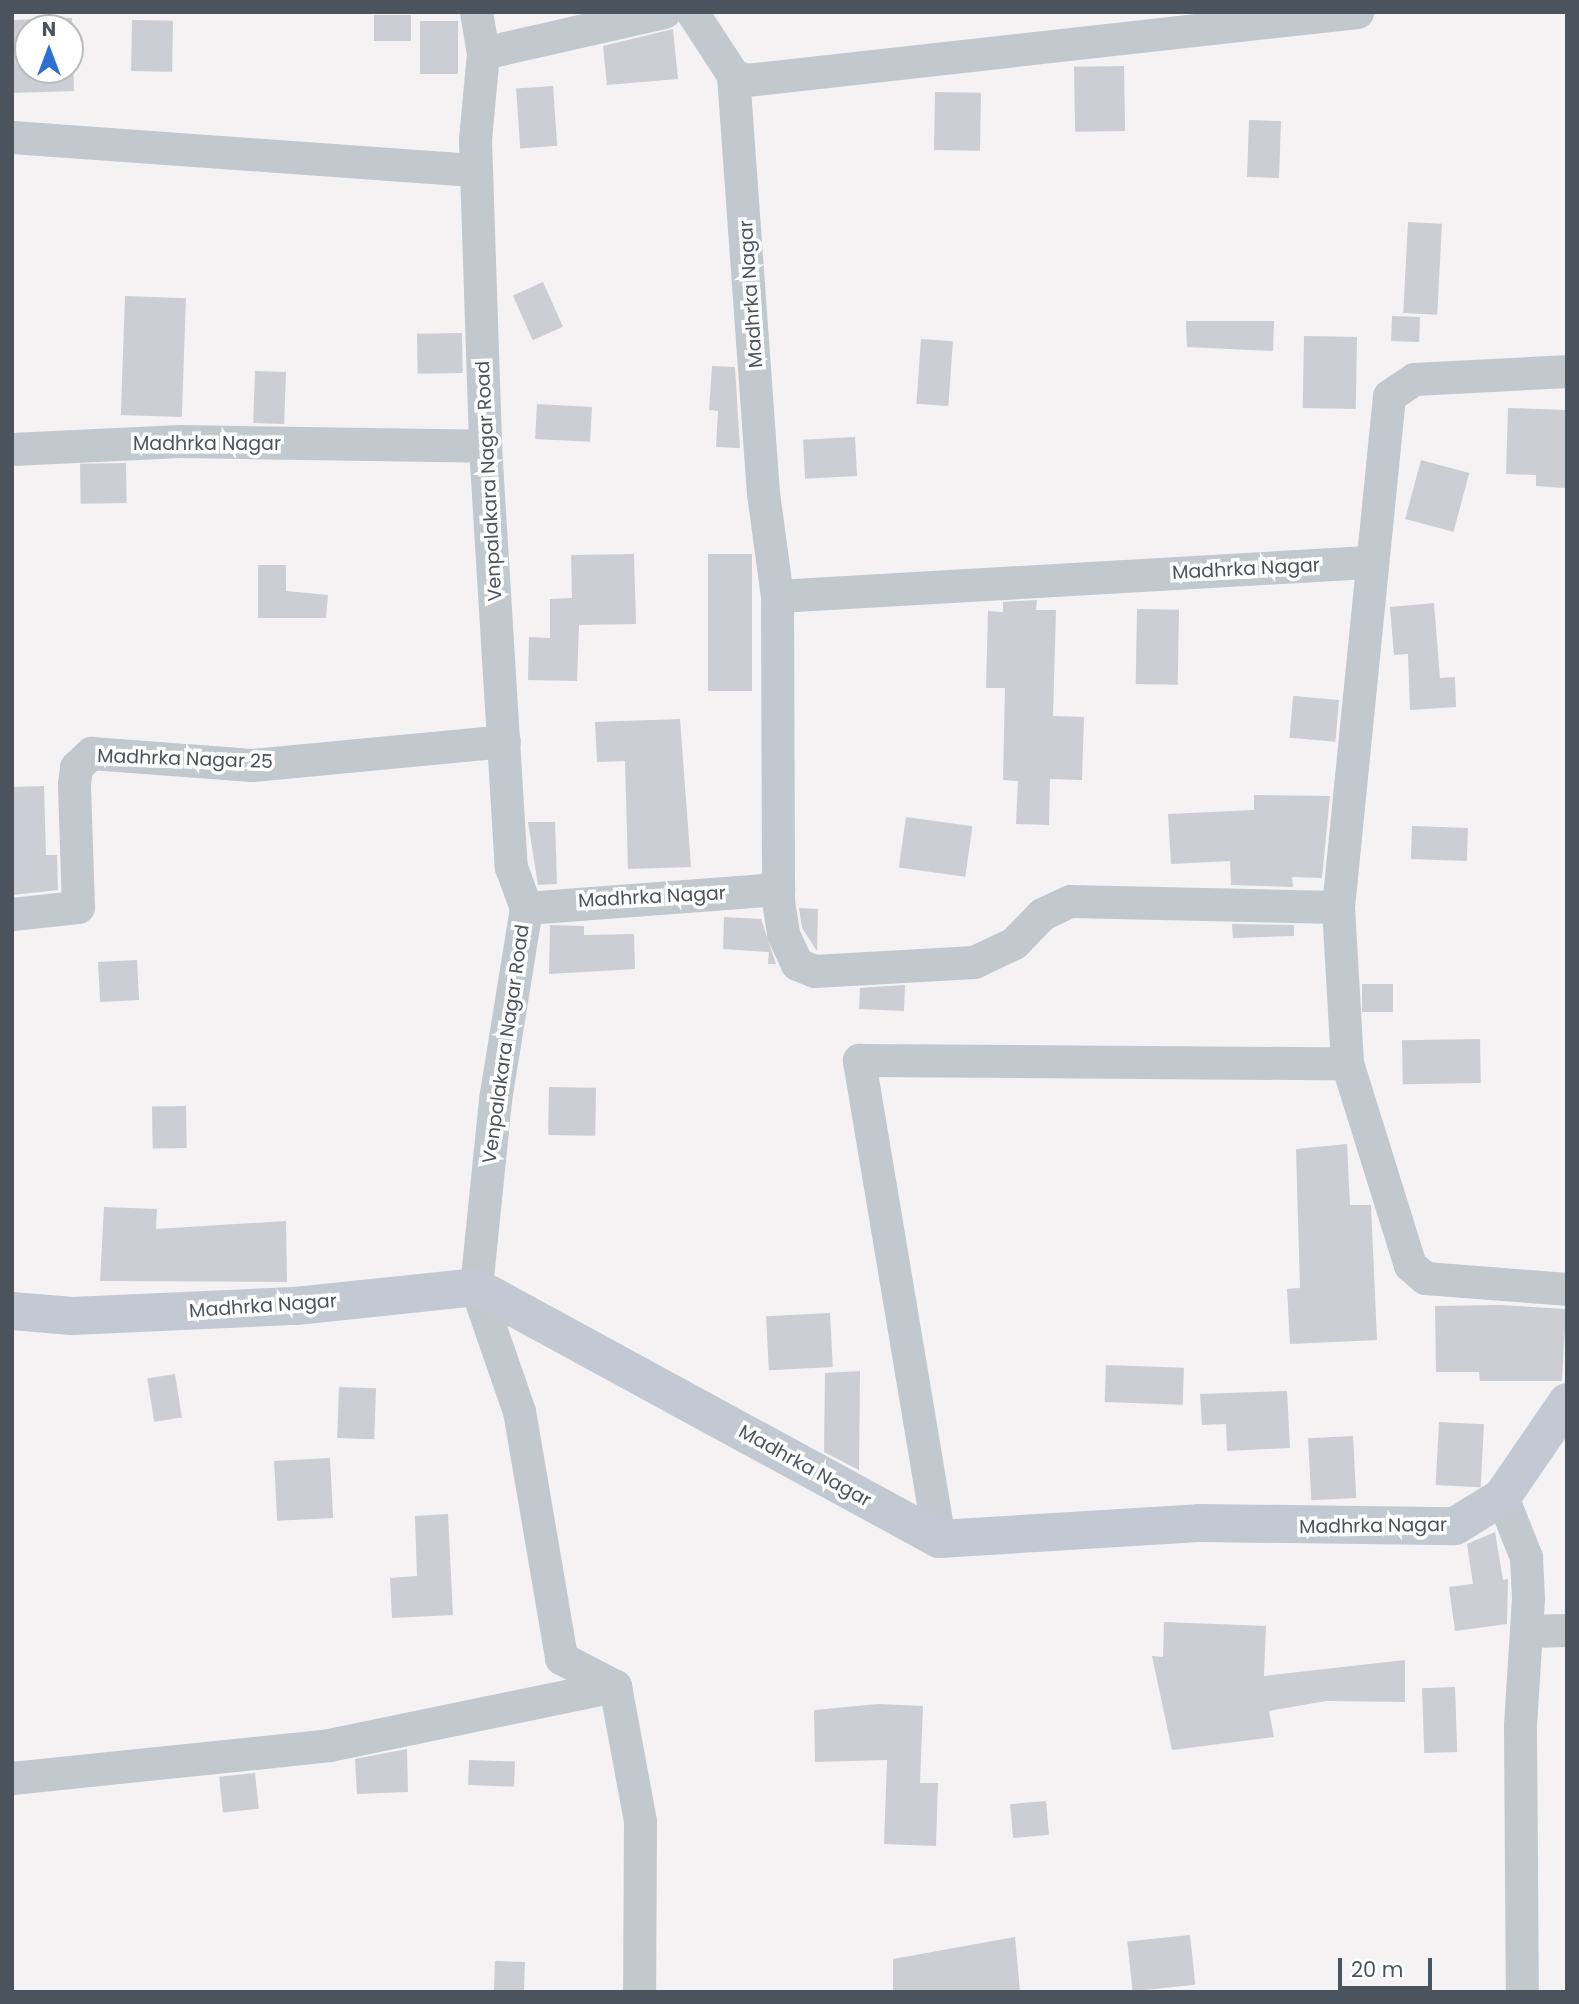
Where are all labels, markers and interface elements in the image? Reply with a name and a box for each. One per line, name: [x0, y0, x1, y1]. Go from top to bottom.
north arrow: [14, 14, 84, 84]
text: N: [42, 16, 56, 43]
street label: Madhrka Nagar: [734, 219, 768, 369]
street label: Venpalakara Nagar Road: [471, 360, 507, 602]
street label: Madhrka Nagar: [133, 433, 281, 455]
street label: Madhrka Nagar: [1172, 554, 1320, 584]
street label: Madhrka Nagar 25: [97, 745, 273, 773]
street label: Madhrka Nagar: [578, 882, 726, 912]
street label: Venpalakara Nagar Road: [478, 923, 534, 1165]
street label: Madhrka Nagar: [188, 1289, 338, 1323]
street label: Madhrka Nagar: [735, 1420, 875, 1512]
street label: Madhrka Nagar: [1299, 1513, 1447, 1539]
scale bar: [1341, 1944, 1436, 1988]
text: 20 m: [1351, 1955, 1404, 1984]

